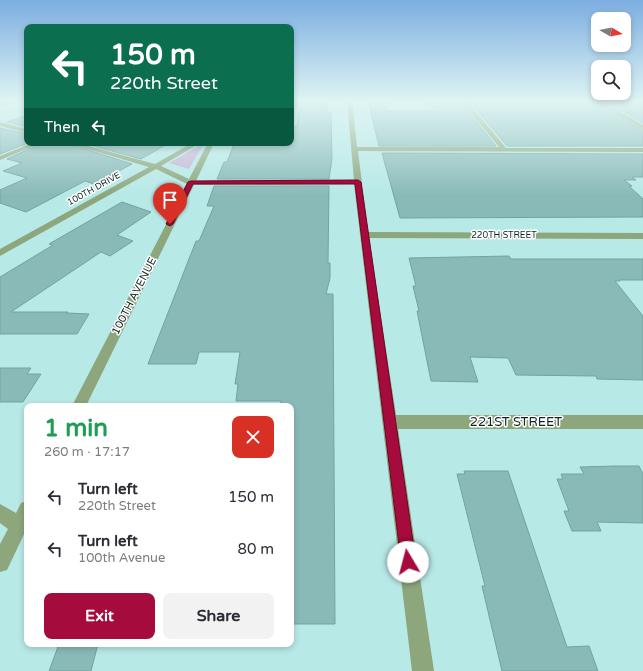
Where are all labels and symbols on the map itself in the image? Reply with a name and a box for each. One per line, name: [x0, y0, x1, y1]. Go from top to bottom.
north arrow: [591, 12, 631, 52]
street label: 100TH DRIVE: [65, 170, 123, 208]
pin: [153, 183, 187, 224]
street label: 220TH STREET: [471, 230, 537, 241]
street label: 100TH AVENUE: [109, 255, 159, 337]
street label: 221ST STREET: [470, 414, 562, 430]
position arrow: [387, 541, 429, 583]

